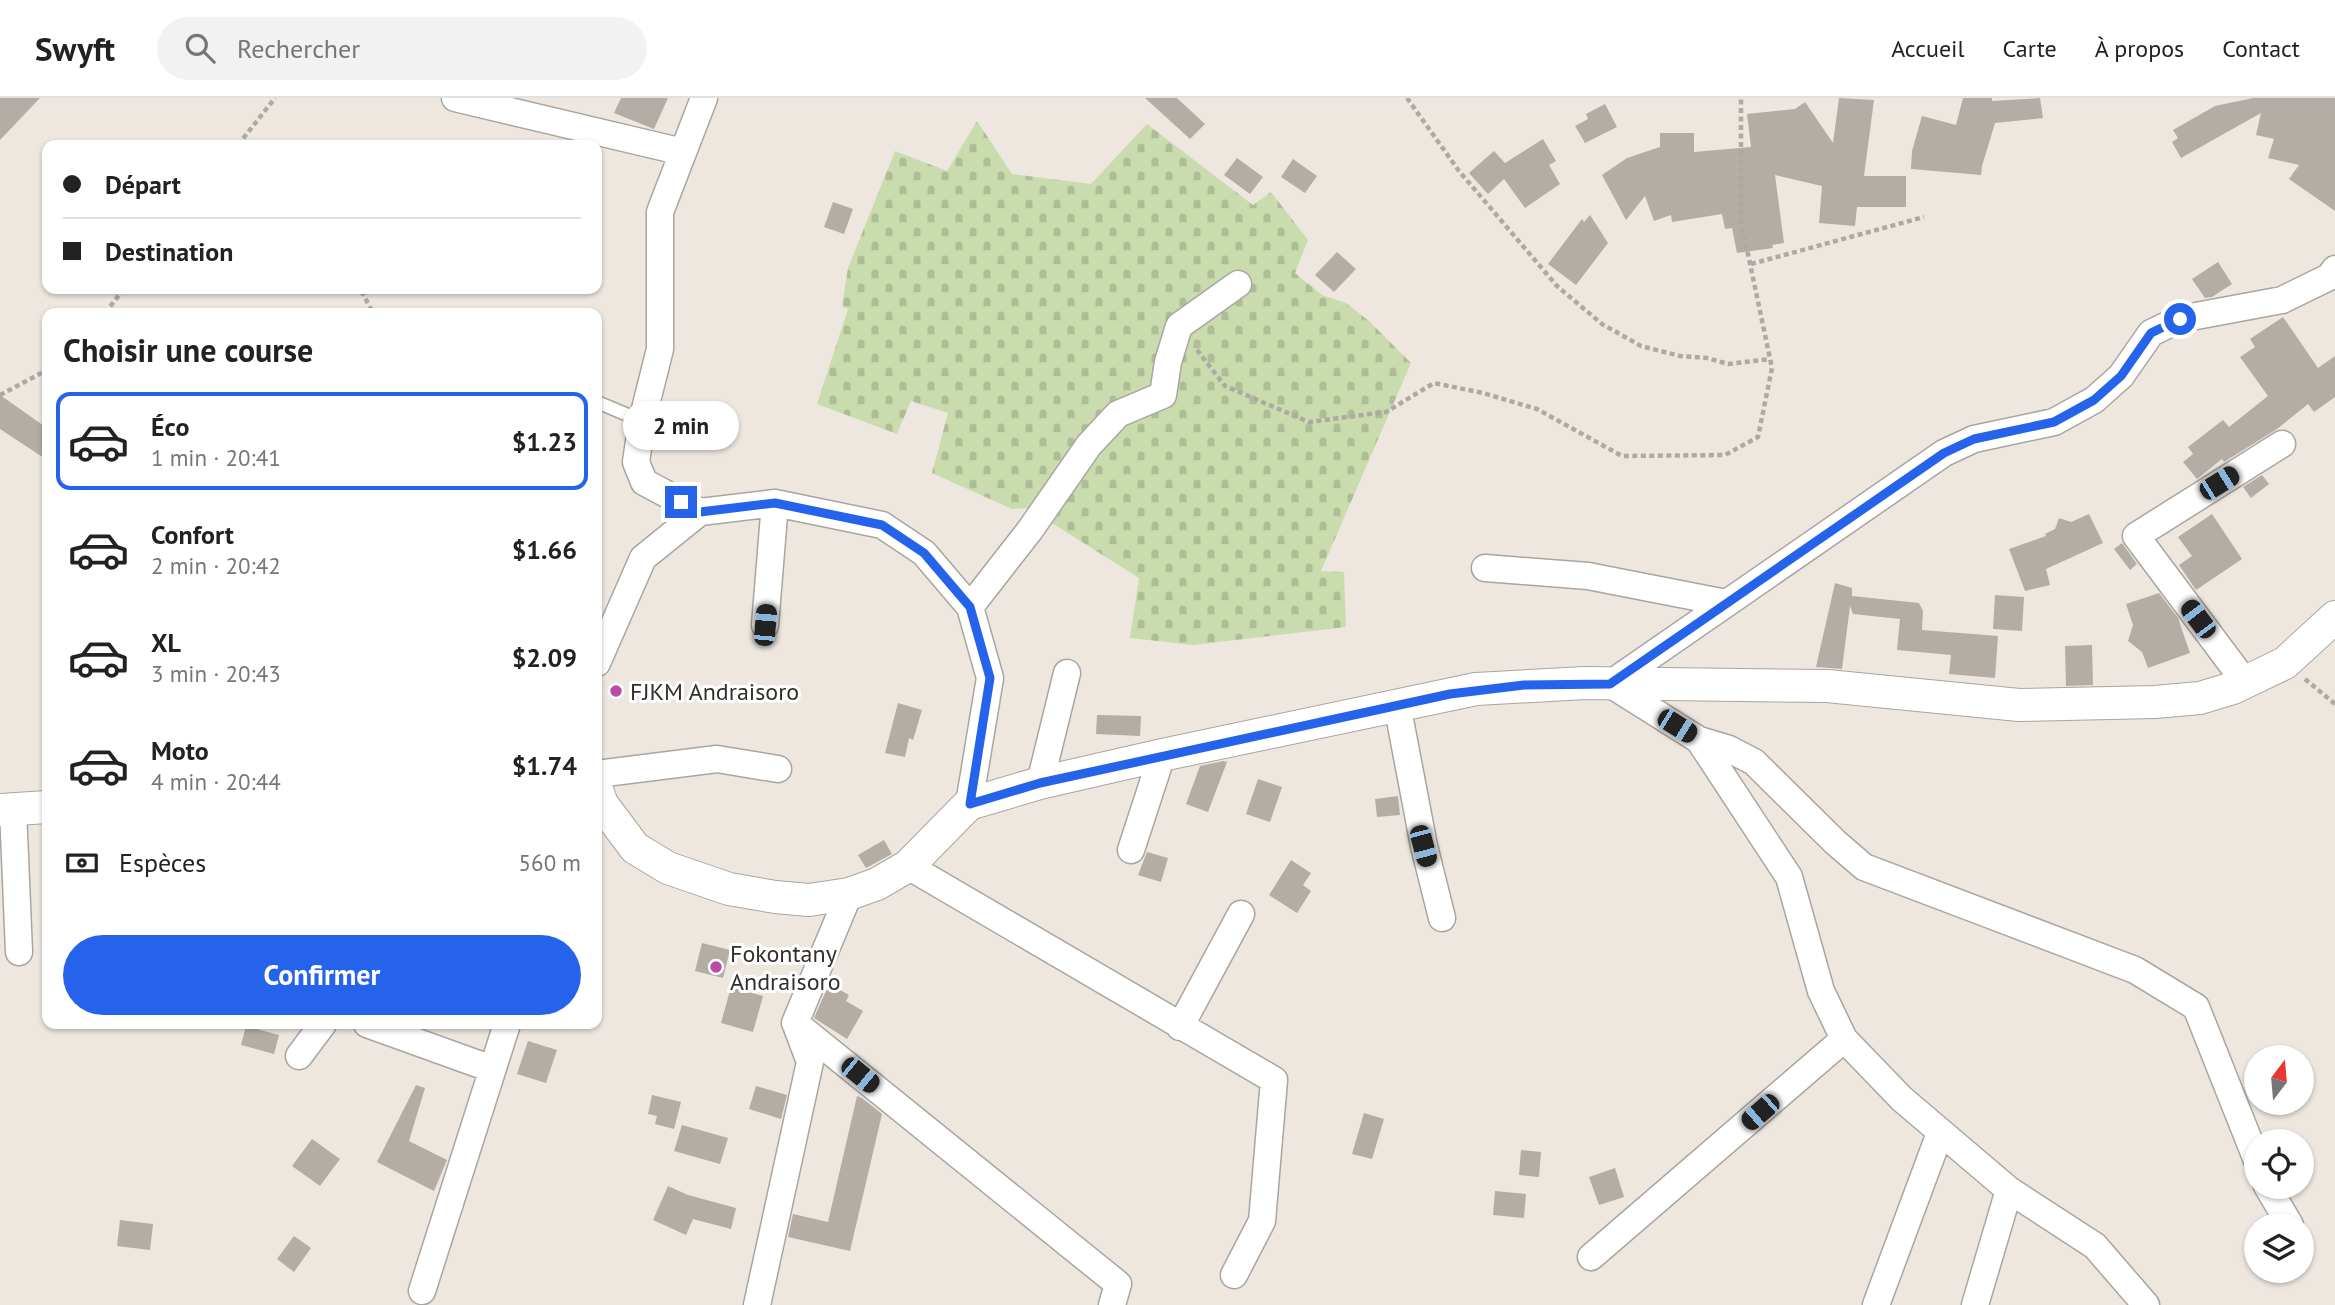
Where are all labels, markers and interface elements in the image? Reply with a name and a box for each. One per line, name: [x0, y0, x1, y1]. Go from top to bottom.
search box: [157, 17, 647, 80]
text: Swyft: [35, 27, 115, 70]
icon: search: [181, 29, 219, 67]
text: Rechercher: [237, 32, 360, 65]
text: Accueil: [1891, 33, 1965, 64]
text: Carte: [2003, 33, 2057, 64]
text: À propos: [2095, 33, 2184, 64]
text: Contact: [2222, 33, 2300, 64]
text: Départ: [105, 168, 181, 201]
text: Destination: [105, 235, 233, 268]
route start: [2164, 303, 2196, 335]
text: Choisir une course: [63, 329, 313, 371]
callout: 2 min: [623, 400, 739, 450]
icon: car: [67, 410, 130, 473]
text: Éco: [151, 410, 189, 443]
text: 2 min: [653, 411, 709, 440]
text: $1.23: [512, 425, 577, 458]
text: 1 min · 20:41: [151, 443, 281, 472]
car: [2196, 463, 2243, 503]
route end: [665, 486, 697, 518]
icon: car: [67, 518, 130, 581]
text: Confort: [151, 518, 234, 551]
text: $1.66: [512, 533, 577, 566]
text: 2 min · 20:42: [151, 551, 281, 580]
car: [2177, 596, 2220, 642]
car: [753, 603, 778, 647]
icon: car: [67, 626, 130, 689]
text: XL: [151, 626, 181, 659]
text: $2.09: [512, 641, 577, 674]
text: 3 min · 20:43: [151, 659, 281, 688]
place label: FJKM Andraisoro: [630, 676, 799, 707]
marker: FJKM Andraisoro: [608, 683, 624, 699]
car: [1654, 706, 1701, 746]
icon: car: [67, 734, 130, 797]
text: Moto: [151, 734, 209, 767]
text: $1.74: [512, 749, 577, 782]
text: 4 min · 20:44: [151, 767, 281, 796]
car: [1408, 823, 1439, 869]
icon: cash: [63, 844, 101, 882]
text: Espèces: [119, 846, 206, 879]
text: 560 m: [519, 848, 581, 877]
button: Confirmer: [63, 935, 581, 1015]
place label: Fokontany Andraisoro: [730, 938, 841, 997]
marker: Fokontany Andraisoro: [708, 959, 724, 975]
north arrow: [2244, 1045, 2314, 1115]
map controls: [2244, 1045, 2314, 1283]
car: [838, 1054, 883, 1096]
car: [1738, 1090, 1783, 1134]
button: locate: [2244, 1129, 2314, 1199]
button: layers: [2244, 1213, 2314, 1283]

